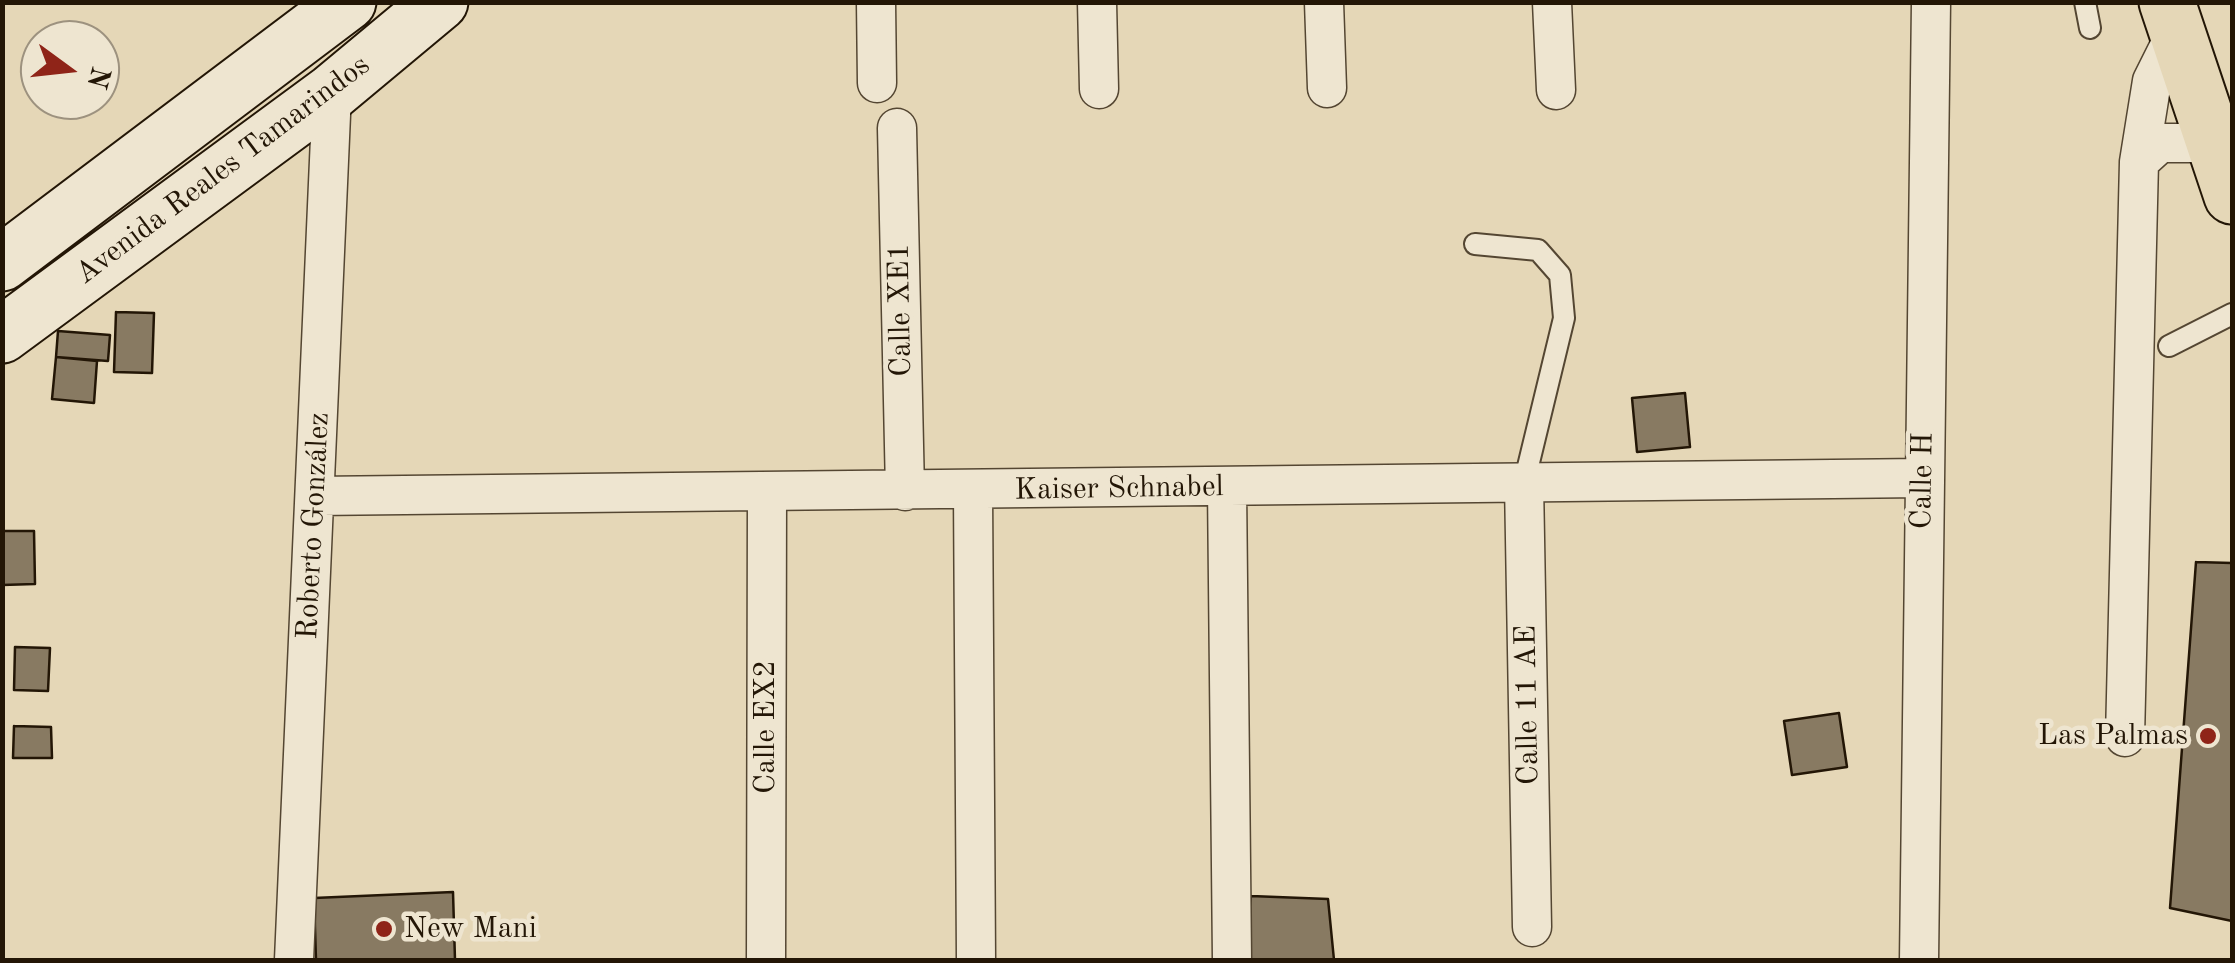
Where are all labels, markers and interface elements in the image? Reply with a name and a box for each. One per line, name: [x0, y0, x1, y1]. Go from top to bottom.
north arrow: [20, 20, 120, 120]
street label: Avenida Reales Tamarindos: [69, 47, 377, 293]
text: N: [81, 63, 113, 91]
street label: Calle XE1: [882, 243, 920, 377]
street label: Roberto González: [290, 412, 338, 640]
street label: Calle H: [1904, 432, 1942, 530]
street label: Kaiser Schnabel: [1014, 469, 1224, 509]
street label: Calle 11 AE: [1509, 625, 1547, 785]
street label: Calle EX2: [748, 660, 784, 794]
place label: Las Palmas: [2038, 718, 2188, 754]
marker: Las Palmas: [2197, 725, 2219, 747]
place label: New Mani: [404, 911, 537, 947]
marker: New Mani: [373, 918, 395, 940]

